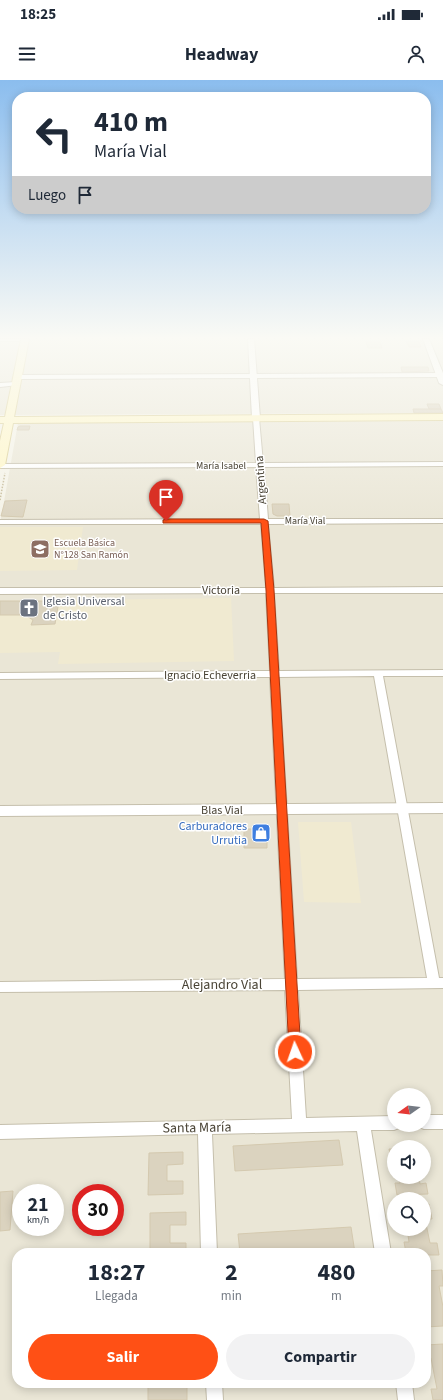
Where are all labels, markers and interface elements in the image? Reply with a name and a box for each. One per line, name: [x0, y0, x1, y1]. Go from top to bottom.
text: 18:25: [20, 4, 56, 25]
text: Headway: [185, 42, 258, 67]
icon: menu: [16, 43, 38, 65]
icon: person: [405, 43, 427, 65]
text: 410 m: [94, 102, 168, 142]
icon: left: [28, 108, 80, 160]
text: María Vial: [94, 139, 167, 164]
icon: arrive: [74, 184, 96, 206]
text: Luego: [28, 185, 66, 206]
street label: Argentina: [251, 455, 271, 505]
street label: María Isabel: [196, 459, 247, 473]
pin: [149, 480, 183, 521]
icon: arrive: [155, 486, 177, 508]
street label: María Vial: [285, 514, 326, 528]
place label: Escuela Básica N°128 San Ramón: [54, 536, 128, 562]
school or university icon: Escuela Básica N°128 San Ramón: [29, 538, 51, 560]
street label: Victoria: [202, 582, 240, 599]
place label: Iglesia Universal de Cristo: [43, 593, 125, 624]
church icon: Iglesia Universal de Cristo: [18, 597, 40, 619]
street label: Ignacio Echeverria: [164, 667, 256, 684]
street label: Blas Vial: [201, 802, 243, 819]
place label: Carburadores Urrutia: [179, 818, 247, 849]
shop icon: Carburadores Urrutia: [250, 822, 272, 844]
street label: Alejandro Vial: [182, 975, 263, 995]
position arrow: [274, 1031, 316, 1073]
north arrow: [387, 1088, 431, 1132]
map controls: [387, 1088, 431, 1236]
street label: Santa María: [162, 1117, 232, 1139]
button: sound: [387, 1140, 431, 1184]
speed limit sign: 30: [72, 1184, 124, 1236]
text: 21: [27, 1191, 49, 1219]
button: search: [387, 1192, 431, 1236]
text: km/h: [27, 1213, 49, 1227]
text: 18:27: [87, 1255, 145, 1290]
text: 2: [225, 1255, 238, 1290]
text: 480: [317, 1255, 355, 1290]
text: Llegada: [95, 1287, 138, 1305]
text: min: [221, 1287, 242, 1305]
text: m: [331, 1287, 342, 1305]
button: Salir: [28, 1334, 218, 1380]
button: Compartir: [226, 1334, 415, 1380]

